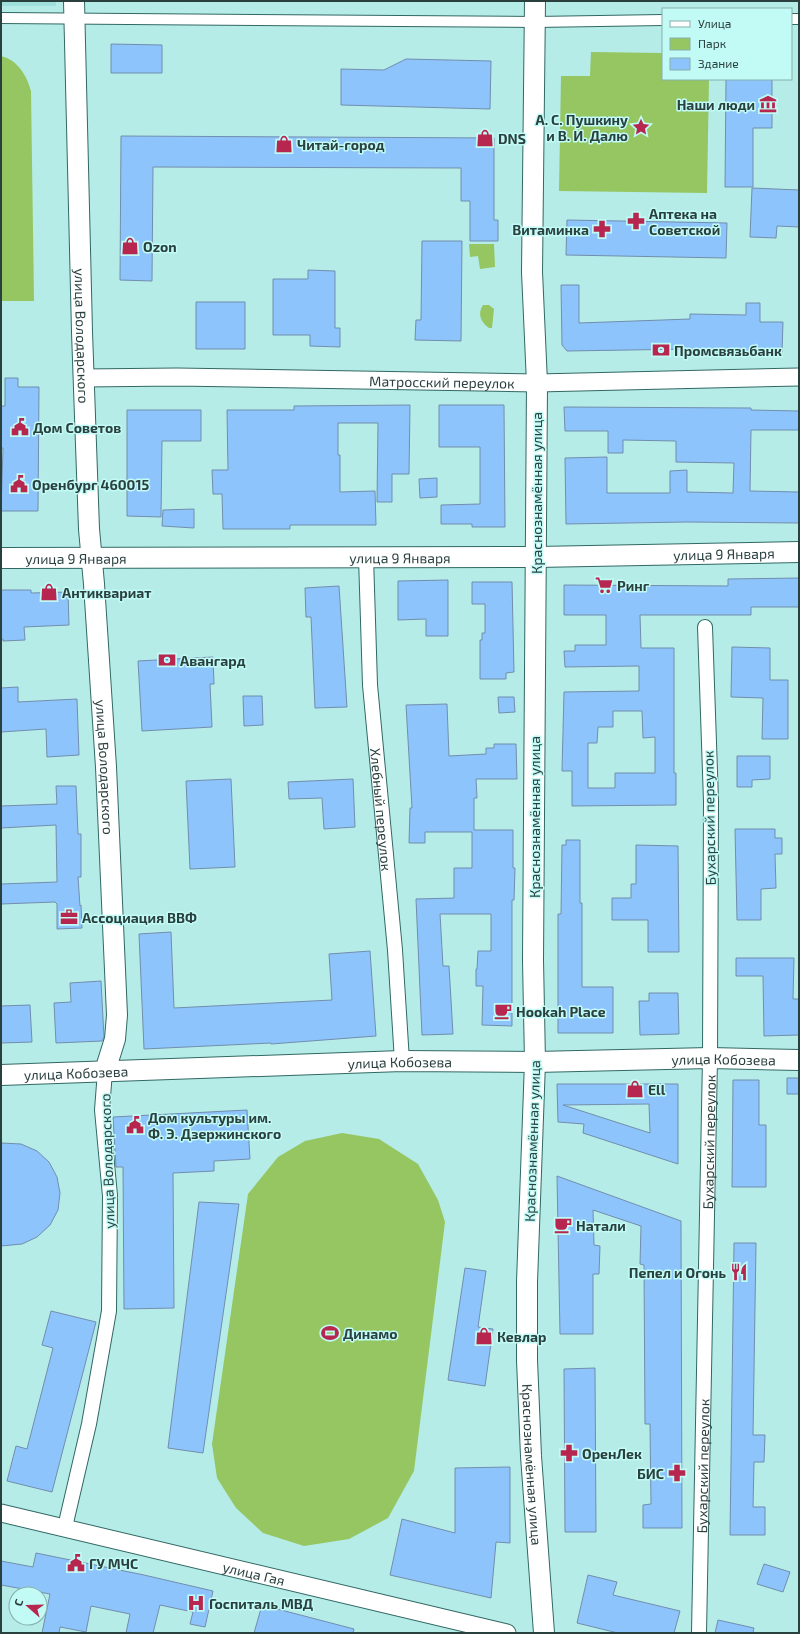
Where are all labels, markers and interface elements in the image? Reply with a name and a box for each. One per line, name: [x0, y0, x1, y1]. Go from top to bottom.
legend: [662, 8, 792, 80]
text: Улица: [698, 16, 731, 30]
text: Парк: [698, 36, 727, 50]
text: Здание: [698, 56, 739, 70]
museum icon: Наши люди: [758, 94, 778, 114]
place label: Наши люди: [677, 96, 755, 113]
place label: А. С. Пушкину и В. И. Далю: [536, 111, 628, 144]
place icon: А. С. Пушкину и В. И. Далю: [631, 117, 651, 137]
shop icon: DNS: [475, 128, 495, 148]
place label: DNS: [498, 130, 526, 147]
shop icon: Читай-город: [274, 134, 294, 154]
place label: Читай-город: [297, 136, 385, 153]
place label: Аптека на Советской: [649, 205, 720, 238]
pharmacy icon: Аптека на Советской: [626, 211, 646, 231]
pharmacy icon: Витаминка: [592, 219, 612, 239]
place label: Витаминка: [512, 221, 589, 238]
shop icon: Ozon: [120, 236, 140, 256]
place label: Ozon: [143, 238, 177, 255]
street label: улица Володарского: [72, 268, 93, 404]
bank icon: Промсвязьбанк: [651, 340, 671, 360]
place label: Промсвязьбанк: [674, 342, 782, 359]
street label: Матросский переулок: [369, 372, 515, 391]
street label: Краснознамённая улица: [528, 412, 545, 574]
public building icon: Дом Советов: [10, 417, 30, 437]
place label: Дом Советов: [33, 419, 121, 436]
public building icon: Оренбург 460015: [9, 474, 29, 494]
place label: Оренбург 460015: [32, 476, 149, 493]
street label: улица 9 Января: [673, 544, 775, 563]
street label: улица 9 Января: [25, 549, 127, 566]
street label: улица 9 Января: [349, 549, 451, 566]
supermarket icon: Ринг: [594, 575, 614, 595]
place label: Ринг: [617, 577, 650, 594]
shop icon: Антиквариат: [39, 582, 59, 602]
place label: Антиквариат: [62, 584, 152, 601]
bank icon: Авангард: [157, 650, 177, 670]
place label: Авангард: [180, 652, 246, 669]
street label: улица Володарского: [93, 699, 117, 835]
street label: Краснознамённая улица: [526, 736, 543, 898]
street label: Хлебный переулок: [367, 747, 396, 872]
street label: Бухарский переулок: [699, 750, 719, 885]
office icon: Ассоциация ВВФ: [59, 907, 79, 927]
place label: Ассоциация ВВФ: [82, 909, 197, 926]
cafe icon: Hookah Place: [493, 1001, 513, 1021]
place label: Hookah Place: [516, 1003, 606, 1020]
street label: улица Кобозева: [671, 1049, 776, 1068]
street label: улица Кобозева: [347, 1052, 452, 1071]
street label: Краснознамённая улица: [521, 1060, 543, 1222]
street label: улица Кобозева: [23, 1062, 128, 1083]
street label: Бухарский переулок: [699, 1074, 718, 1210]
shop icon: Ell: [625, 1079, 645, 1099]
place label: Ell: [648, 1081, 666, 1098]
street label: улица Володарского: [96, 1093, 118, 1229]
place label: Дом культуры им. Ф. Э. Дзержинского: [148, 1109, 281, 1142]
public building icon: Дом культуры им. Ф. Э. Дзержинского: [125, 1115, 145, 1135]
cafe icon: Натали: [553, 1215, 573, 1235]
place label: Натали: [576, 1217, 626, 1234]
restaurant icon: Пепел и Огонь: [729, 1262, 749, 1282]
place label: Пепел и Огонь: [629, 1264, 726, 1281]
sports icon: Динамо: [320, 1323, 340, 1343]
place label: Динамо: [343, 1325, 398, 1342]
shop icon: Кевлар: [474, 1326, 494, 1346]
place label: Кевлар: [497, 1328, 547, 1345]
street label: Краснознамённая улица: [519, 1383, 546, 1546]
street label: Бухарский переулок: [692, 1398, 712, 1534]
pharmacy icon: ОренЛек: [559, 1443, 579, 1463]
place label: ОренЛек: [582, 1445, 642, 1462]
pharmacy icon: БИС: [667, 1463, 687, 1483]
place label: БИС: [637, 1465, 664, 1482]
public building icon: ГУ МЧС: [66, 1553, 86, 1573]
place label: ГУ МЧС: [89, 1555, 138, 1572]
street label: улица Гая: [221, 1557, 287, 1589]
north arrow: [8, 1586, 48, 1626]
hospital icon: Госпиталь МВД: [186, 1593, 206, 1613]
place label: Госпиталь МВД: [209, 1595, 314, 1612]
text: С: [11, 1597, 26, 1608]

